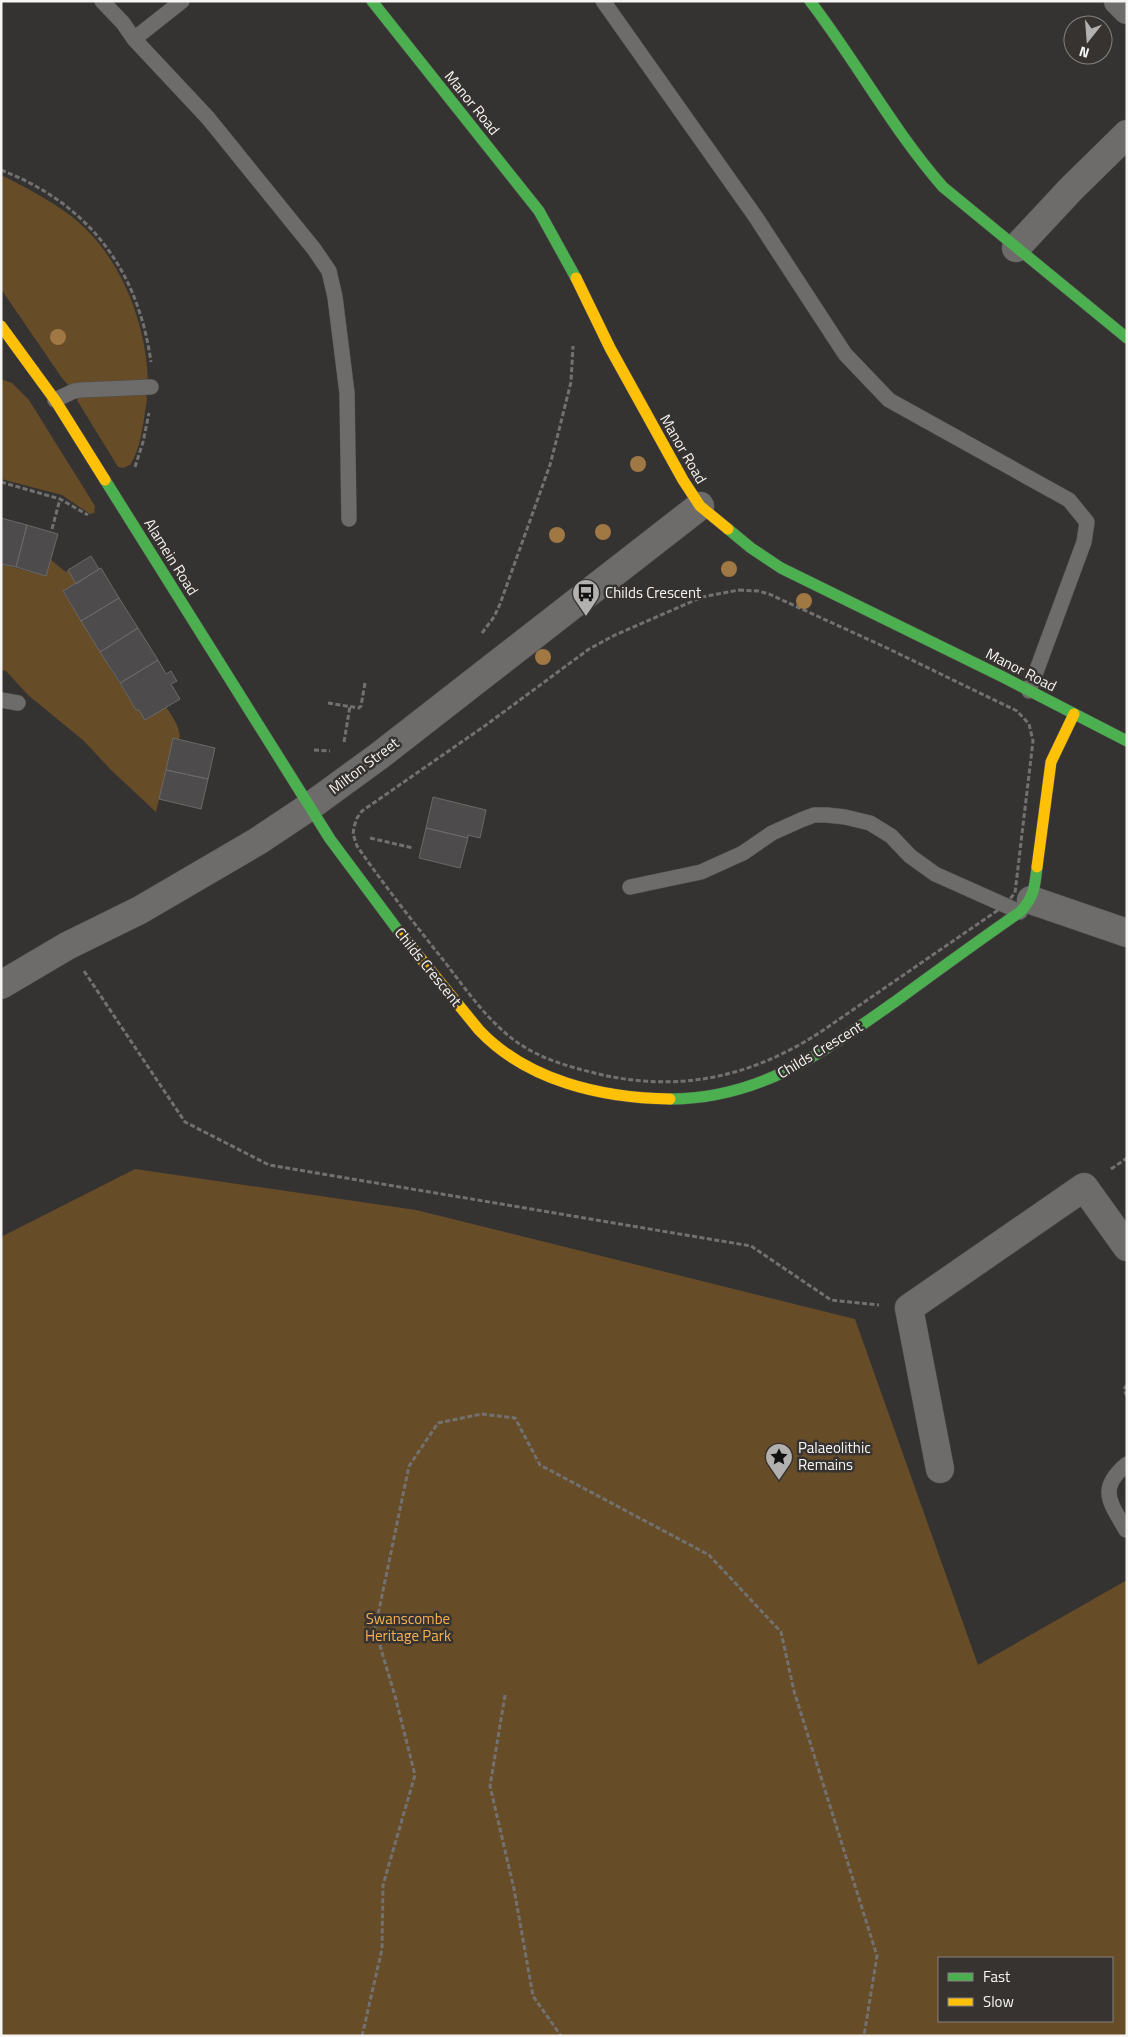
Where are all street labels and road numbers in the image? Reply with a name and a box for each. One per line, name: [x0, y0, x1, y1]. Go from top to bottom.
street label: Manor Road: [439, 66, 506, 140]
street label: Manor Road: [654, 410, 713, 488]
street label: Alamein Road: [139, 514, 204, 600]
street label: Manor Road: [982, 642, 1061, 697]
street label: Milton Street: [324, 731, 404, 800]
street label: Childs Crescent: [389, 922, 468, 1012]
street label: Childs Crescent: [773, 1015, 868, 1084]

